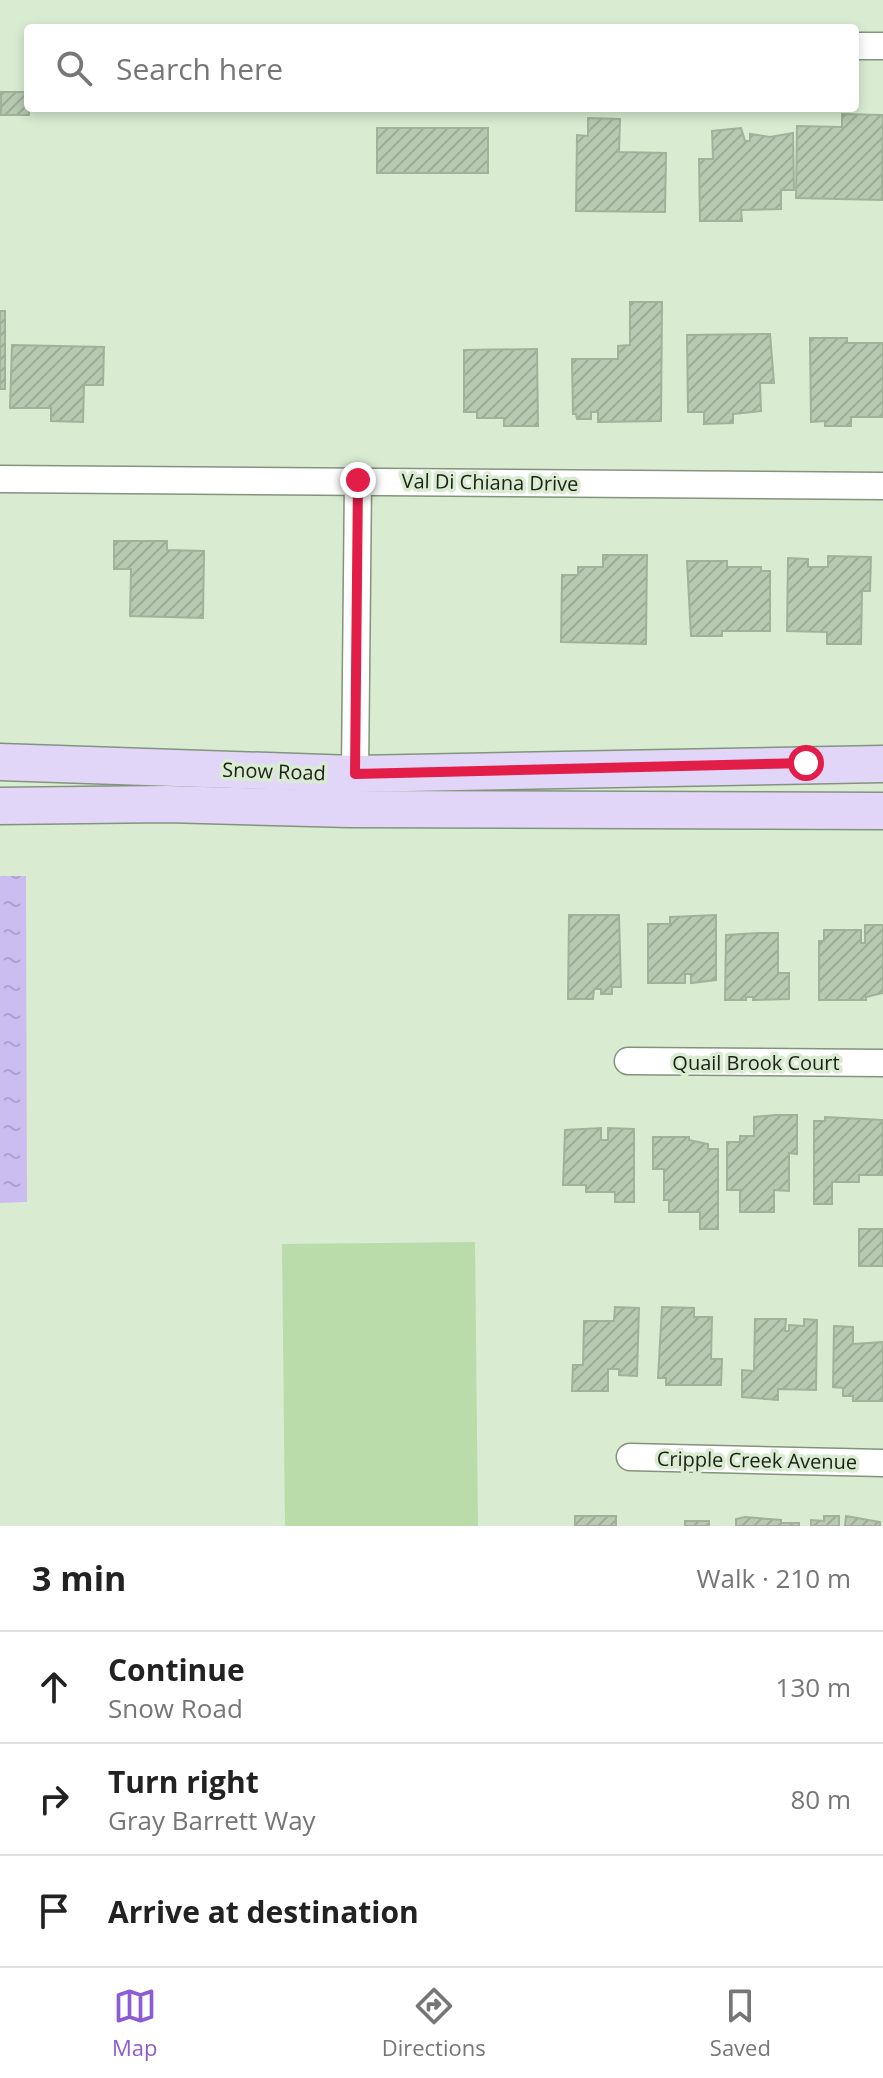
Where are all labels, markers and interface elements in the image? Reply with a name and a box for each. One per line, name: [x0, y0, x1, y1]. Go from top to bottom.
search box: [24, 24, 859, 112]
icon: search: [52, 46, 96, 90]
text: Search here: [116, 48, 283, 89]
route end: [340, 462, 376, 498]
street label: Val Di Chiana Drive: [401, 467, 579, 497]
route start: [788, 745, 824, 781]
street label: Snow Road: [222, 756, 326, 786]
street label: Quail Brook Court: [672, 1049, 840, 1076]
street label: Cripple Creek Avenue: [657, 1445, 857, 1475]
text: 3 min: [32, 1555, 126, 1601]
text: Walk · 210 m: [697, 1560, 851, 1596]
text: Continue: [108, 1649, 245, 1690]
icon: ahead: [32, 1665, 76, 1709]
text: 130 m: [776, 1669, 851, 1705]
text: Snow Road: [108, 1690, 243, 1726]
text: Turn right: [108, 1761, 259, 1802]
icon: right: [32, 1777, 76, 1821]
text: 80 m: [790, 1781, 851, 1817]
text: Gray Barrett Way: [108, 1802, 316, 1838]
icon: arrive: [32, 1889, 76, 1933]
text: Arrive at destination: [108, 1891, 419, 1932]
tab: Map: [112, 1984, 158, 2062]
tab: Directions: [382, 1984, 486, 2062]
tab: Saved: [710, 1984, 771, 2062]

